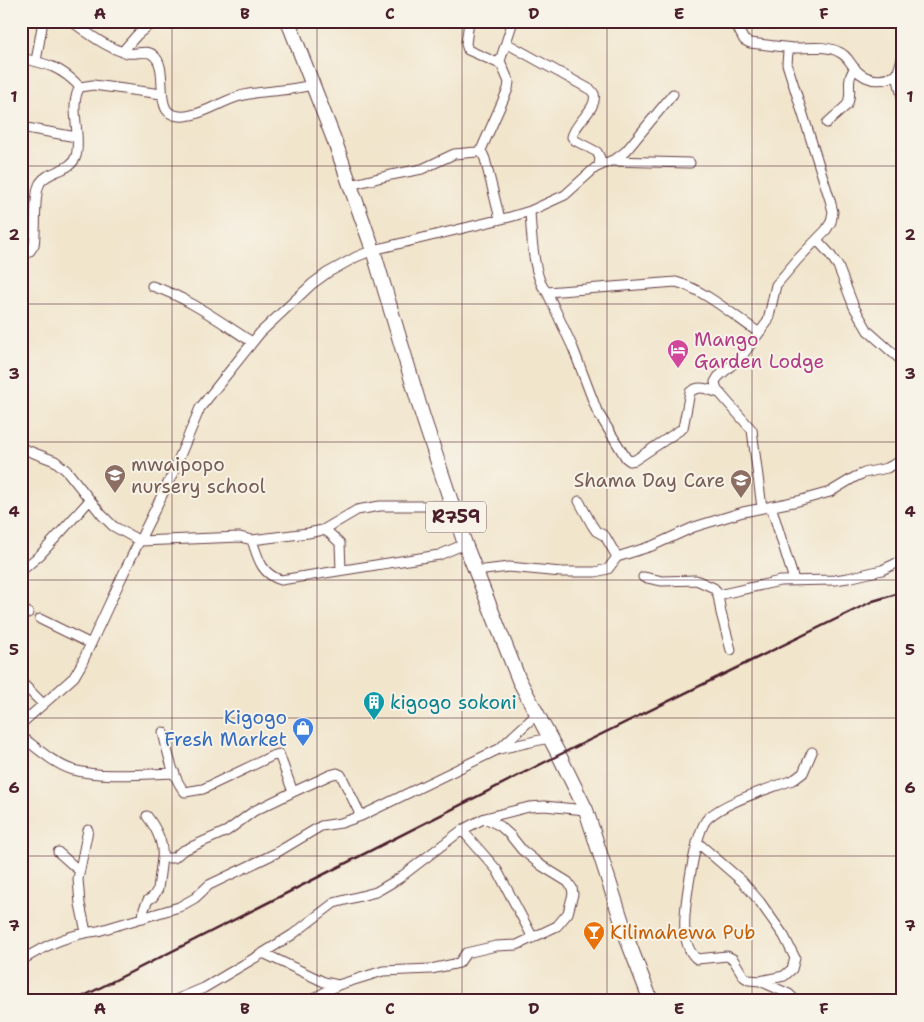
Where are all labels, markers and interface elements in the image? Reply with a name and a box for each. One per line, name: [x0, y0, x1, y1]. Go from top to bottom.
text: A: [94, 3, 106, 24]
text: B: [240, 3, 250, 24]
text: C: [385, 3, 395, 24]
text: D: [528, 3, 540, 24]
text: E: [674, 3, 684, 24]
text: F: [819, 3, 829, 24]
text: 1: [10, 86, 18, 107]
text: 1: [906, 86, 914, 107]
text: 2: [8, 224, 20, 245]
text: 2: [904, 224, 916, 245]
place label: Mango Garden Lodge: [694, 327, 824, 374]
hotel icon: Mango Garden Lodge: [666, 338, 690, 369]
text: 3: [8, 363, 20, 384]
text: 3: [904, 363, 916, 384]
place label: mwaipopo nursery school: [131, 452, 266, 499]
school or university icon: mwaipopo nursery school: [103, 463, 127, 494]
place label: Shama Day Care: [574, 468, 725, 493]
school or university icon: Shama Day Care: [729, 468, 753, 499]
text: 4: [8, 501, 20, 522]
text: 4: [904, 501, 916, 522]
road number: R759: [426, 502, 486, 532]
text: 5: [9, 639, 19, 660]
text: 5: [905, 639, 915, 660]
building icon: kigogo sokoni: [362, 690, 386, 721]
place label: kigogo sokoni: [390, 690, 517, 715]
place label: Kigogo Fresh Market: [164, 705, 287, 752]
shop icon: Kigogo Fresh Market: [291, 716, 315, 747]
text: 6: [8, 777, 20, 798]
text: 6: [904, 777, 916, 798]
text: 7: [8, 915, 20, 936]
text: 7: [904, 915, 916, 936]
bar icon: Kilimahewa Pub: [582, 920, 606, 951]
place label: Kilimahewa Pub: [610, 920, 755, 945]
text: A: [94, 998, 106, 1019]
text: B: [240, 998, 250, 1019]
text: C: [385, 998, 395, 1019]
text: D: [528, 998, 540, 1019]
text: E: [674, 998, 684, 1019]
text: F: [819, 998, 829, 1019]

